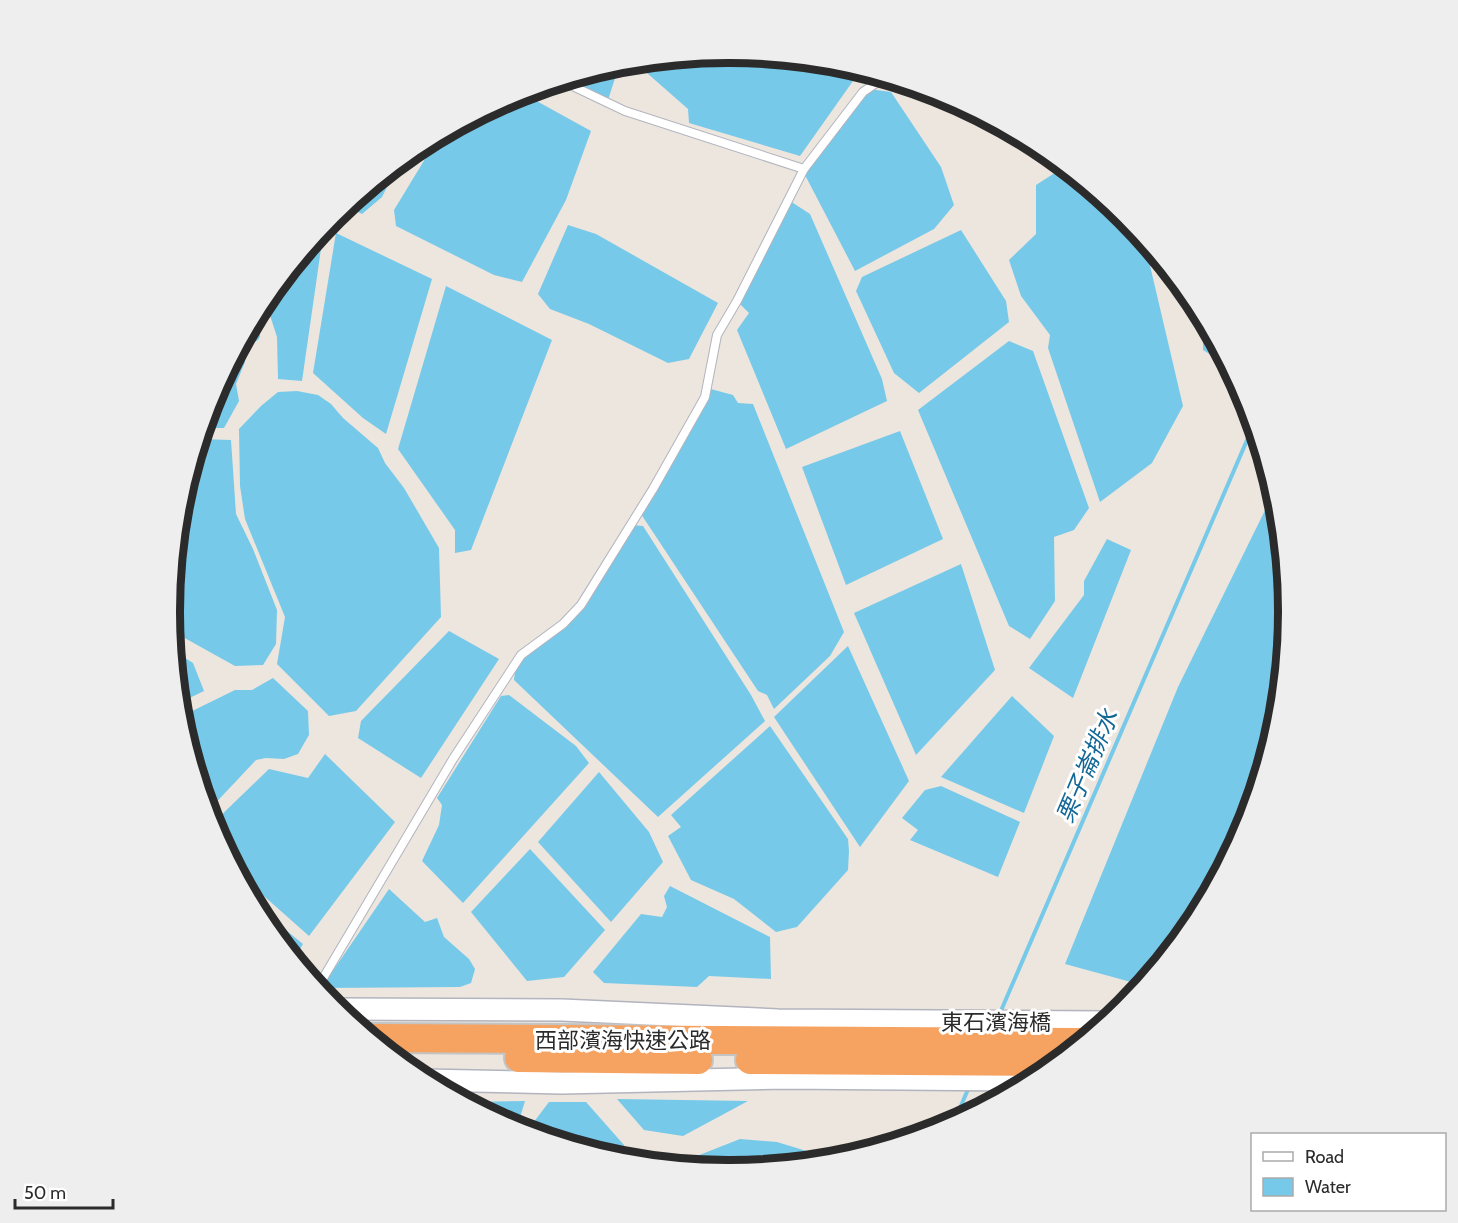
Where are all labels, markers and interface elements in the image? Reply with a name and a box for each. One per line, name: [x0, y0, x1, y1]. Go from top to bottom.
water label: 栗子崙排水: [1050, 704, 1124, 827]
street label: 東石濱海橋: [941, 1009, 1051, 1036]
street label: 西部濱海快速公路: [535, 1027, 711, 1054]
legend: [1251, 1133, 1446, 1211]
text: Road: [1305, 1146, 1344, 1168]
scale bar: [15, 1172, 112, 1210]
text: Water: [1305, 1176, 1351, 1198]
text: 50 m: [24, 1182, 66, 1204]

